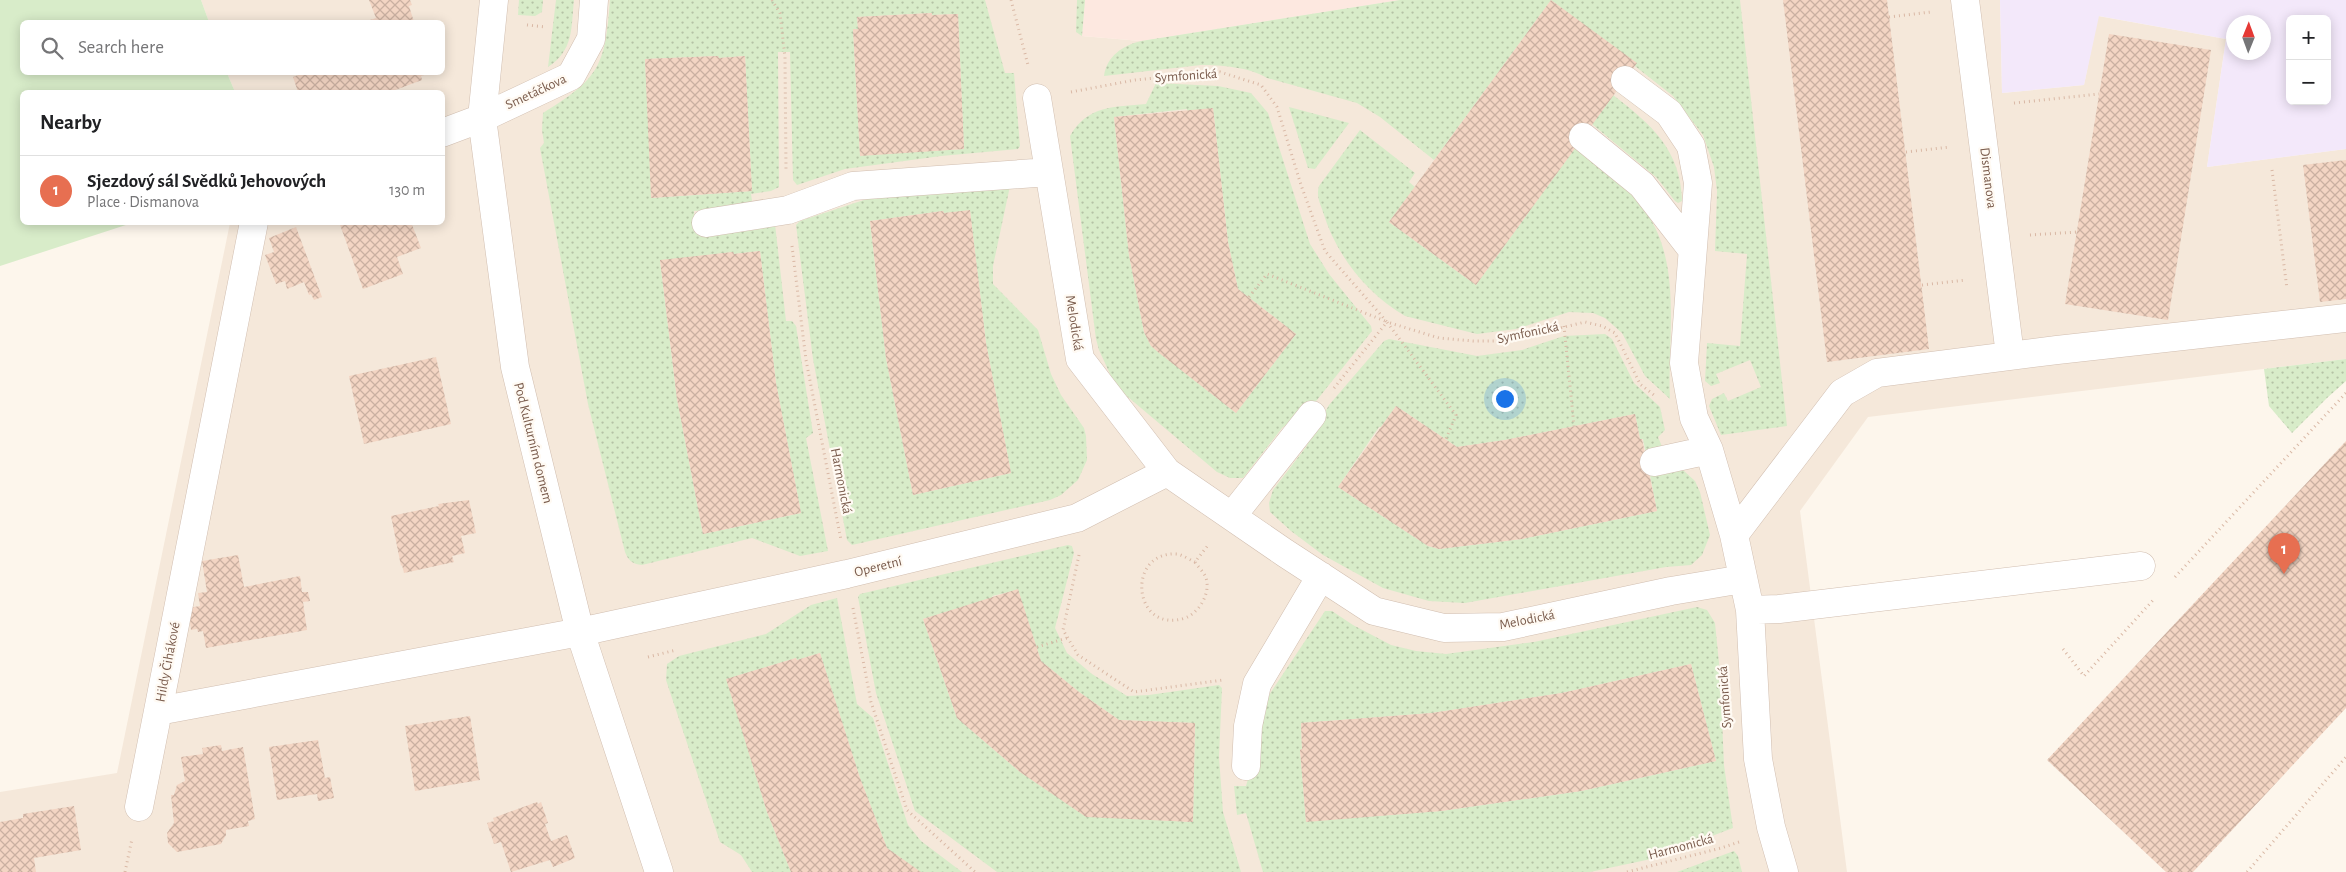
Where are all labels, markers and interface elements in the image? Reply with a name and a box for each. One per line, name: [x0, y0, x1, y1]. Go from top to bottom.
north arrow: [2226, 15, 2271, 60]
map controls: [2286, 15, 2331, 105]
button: +: [2286, 15, 2331, 60]
search box: [20, 20, 445, 75]
icon: search: [38, 34, 66, 62]
text: Search here: [78, 38, 164, 57]
button: −: [2286, 60, 2331, 105]
street label: Symfonická: [1154, 67, 1218, 85]
street label: Smetáčkova: [503, 72, 569, 112]
text: Nearby: [40, 112, 101, 133]
street label: Dismanova: [1977, 147, 1999, 210]
text: Sjezdový sál Svědků Jehovových: [87, 172, 326, 191]
text: 1: [53, 182, 59, 198]
text: 130 m: [389, 182, 425, 198]
text: Place · Dismanova: [87, 194, 199, 210]
street label: Melodická: [1063, 294, 1085, 352]
street label: Symfonická: [1496, 320, 1561, 346]
street label: Pod Kulturním domem: [511, 381, 555, 505]
your location: [1492, 386, 1518, 412]
street label: Harmonická: [828, 447, 854, 516]
pin: 1: [2268, 533, 2300, 574]
street label: Operetní: [853, 554, 904, 580]
street label: Melodická: [1498, 608, 1556, 632]
street label: Hildy Čihákové: [151, 620, 183, 703]
street label: Symfonická: [1716, 665, 1734, 729]
street label: Harmonická: [1647, 831, 1716, 862]

